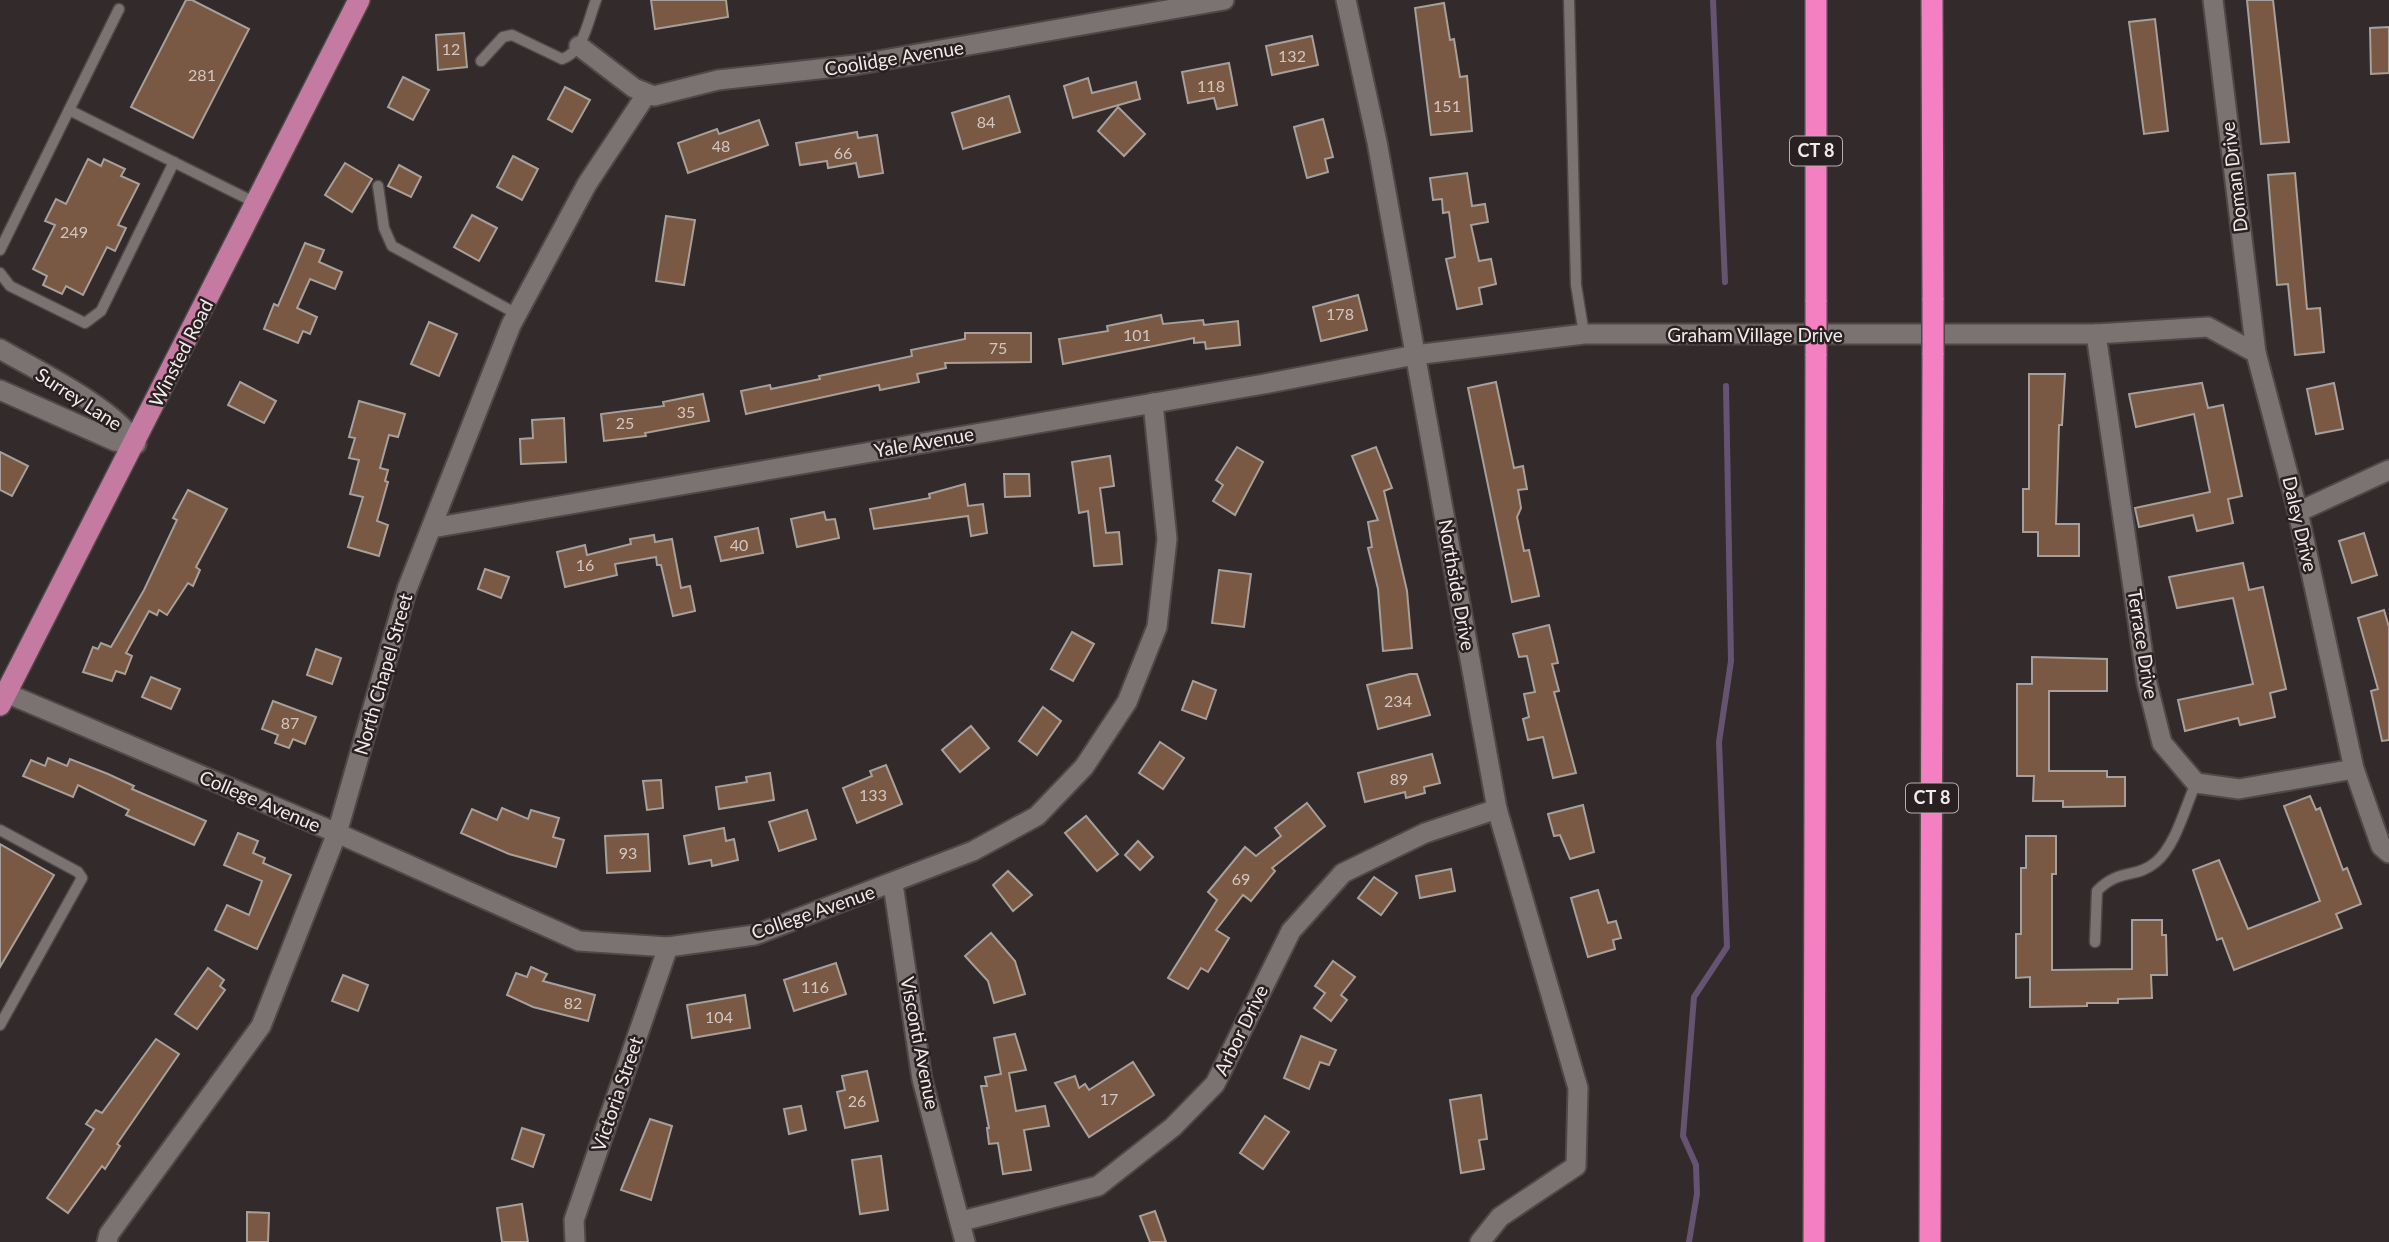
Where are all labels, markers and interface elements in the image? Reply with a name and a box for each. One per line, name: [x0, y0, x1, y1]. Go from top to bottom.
street label: Coolidge Avenue: [823, 35, 965, 80]
house number: 12: [442, 39, 460, 58]
house number: 132: [1278, 46, 1306, 65]
house number: 281: [188, 65, 216, 84]
house number: 118: [1197, 76, 1225, 95]
house number: 151: [1433, 96, 1461, 115]
house number: 84: [977, 112, 995, 131]
street label: Doman Drive: [2215, 121, 2252, 234]
house number: 48: [712, 136, 730, 155]
road number: CT 8: [1790, 136, 1842, 166]
house number: 66: [834, 143, 852, 162]
house number: 249: [60, 222, 88, 241]
street label: Winsted Road: [144, 295, 217, 410]
house number: 178: [1326, 304, 1354, 323]
street label: Graham Village Drive: [1667, 323, 1843, 346]
house number: 101: [1123, 325, 1151, 344]
house number: 75: [989, 338, 1007, 357]
street label: Surrey Lane: [32, 362, 127, 435]
house number: 35: [677, 402, 695, 421]
house number: 25: [616, 413, 634, 432]
street label: Yale Avenue: [872, 421, 976, 462]
street label: Daley Drive: [2278, 474, 2323, 574]
street label: Northside Drive: [1435, 517, 1480, 652]
house number: 40: [730, 535, 748, 554]
house number: 16: [576, 555, 594, 574]
street label: Terrace Drive: [2123, 587, 2164, 701]
street label: North Chapel Street: [348, 590, 417, 757]
house number: 234: [1384, 691, 1412, 710]
house number: 87: [281, 713, 299, 732]
street label: College Avenue: [196, 765, 324, 836]
house number: 89: [1390, 769, 1408, 788]
road number: CT 8: [1906, 784, 1958, 812]
house number: 133: [859, 785, 887, 804]
house number: 93: [619, 843, 637, 862]
house number: 69: [1232, 869, 1250, 888]
street label: College Avenue: [748, 880, 878, 943]
street label: Visconti Avenue: [896, 975, 945, 1111]
house number: 116: [801, 977, 829, 996]
street label: Arbor Drive: [1209, 981, 1272, 1079]
house number: 82: [564, 993, 582, 1012]
house number: 104: [705, 1007, 733, 1026]
street label: Victoria Street: [586, 1033, 647, 1154]
house number: 17: [1100, 1089, 1118, 1108]
house number: 26: [848, 1091, 866, 1110]

